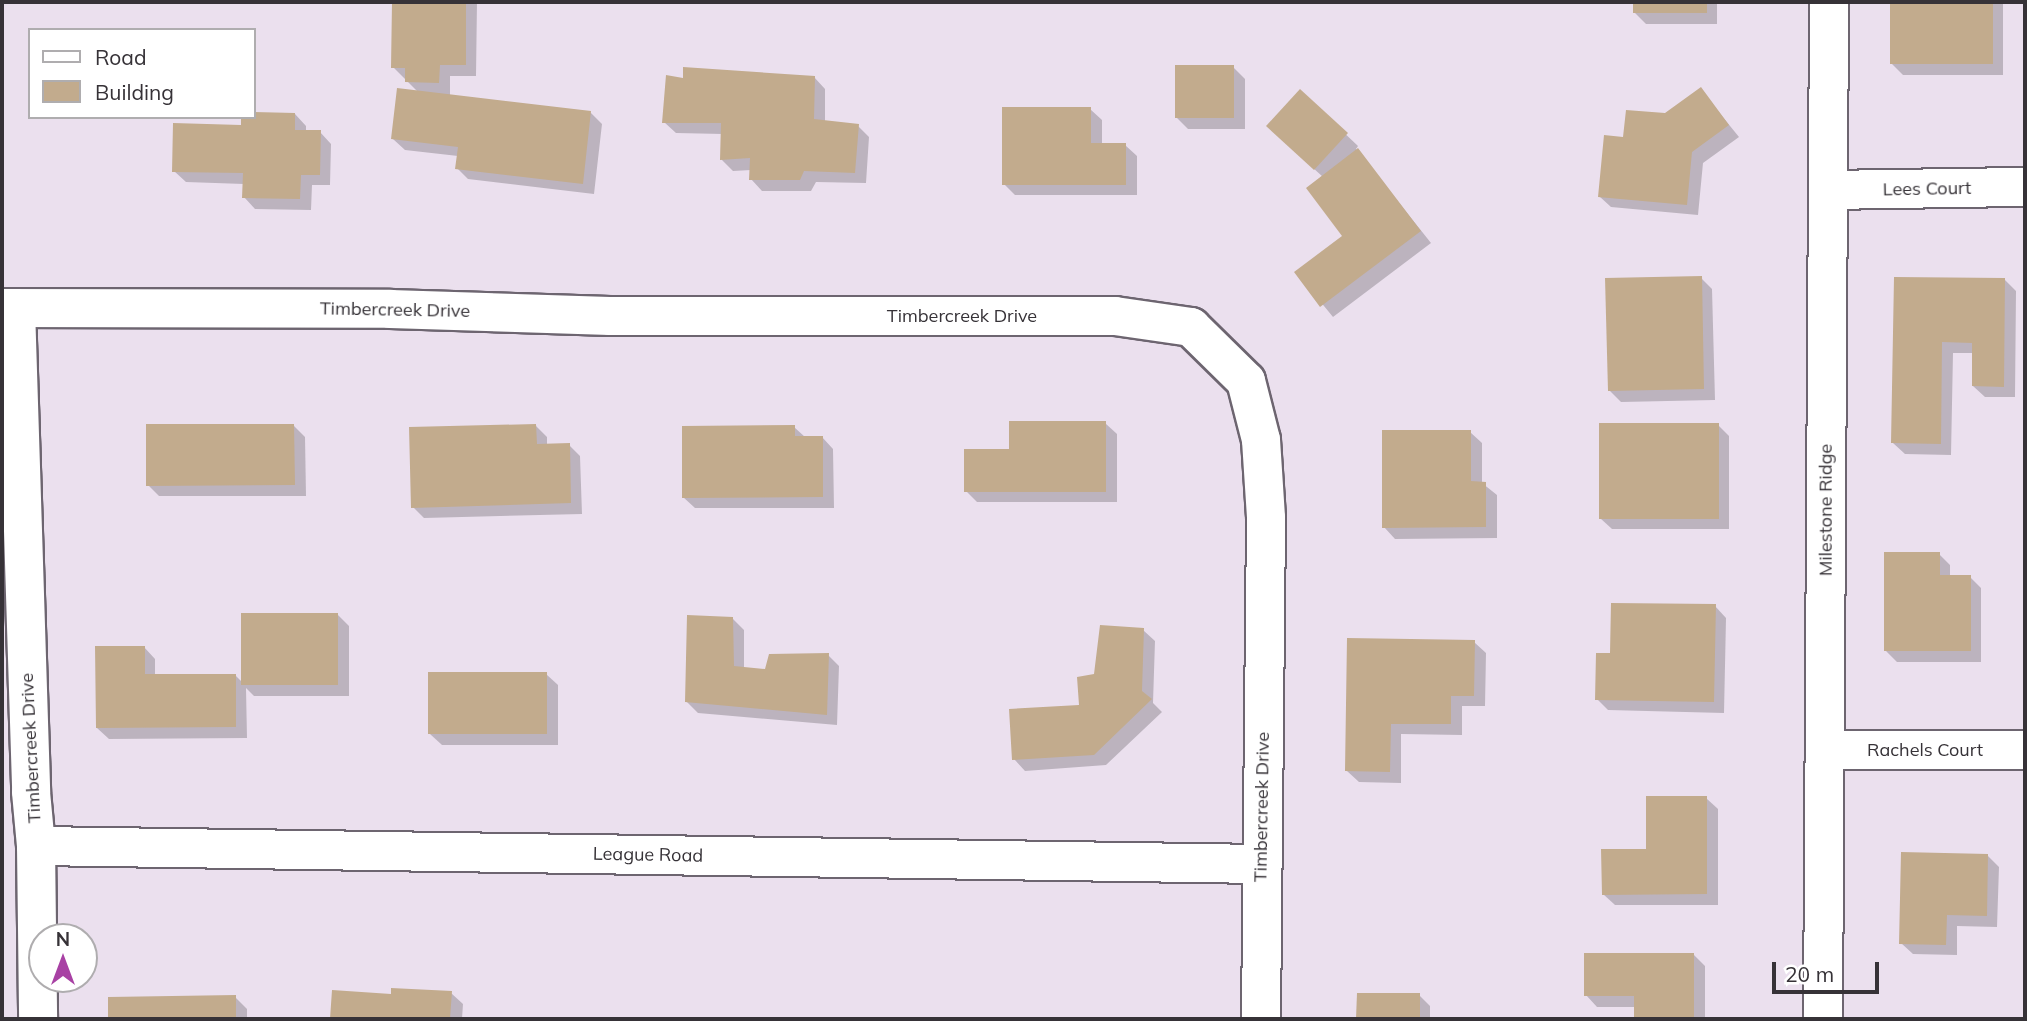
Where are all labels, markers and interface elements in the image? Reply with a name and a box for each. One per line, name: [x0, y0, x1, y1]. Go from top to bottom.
legend: [28, 28, 256, 119]
text: Road: [95, 44, 146, 70]
text: Building: [95, 79, 174, 105]
street label: Lees Court: [1883, 177, 1971, 201]
street label: Timbercreek Drive: [320, 298, 470, 322]
street label: Timbercreek Drive: [887, 305, 1037, 327]
street label: Milestone Ridge: [1815, 444, 1837, 576]
street label: Timbercreek Drive: [16, 672, 46, 824]
street label: Timbercreek Drive: [1250, 732, 1274, 882]
street label: Rachels Court: [1867, 739, 1983, 761]
street label: League Road: [593, 843, 703, 867]
north arrow: [28, 923, 98, 993]
text: N: [56, 927, 70, 951]
scale bar: [1775, 948, 1882, 992]
text: 20 m: [1785, 961, 1834, 987]

